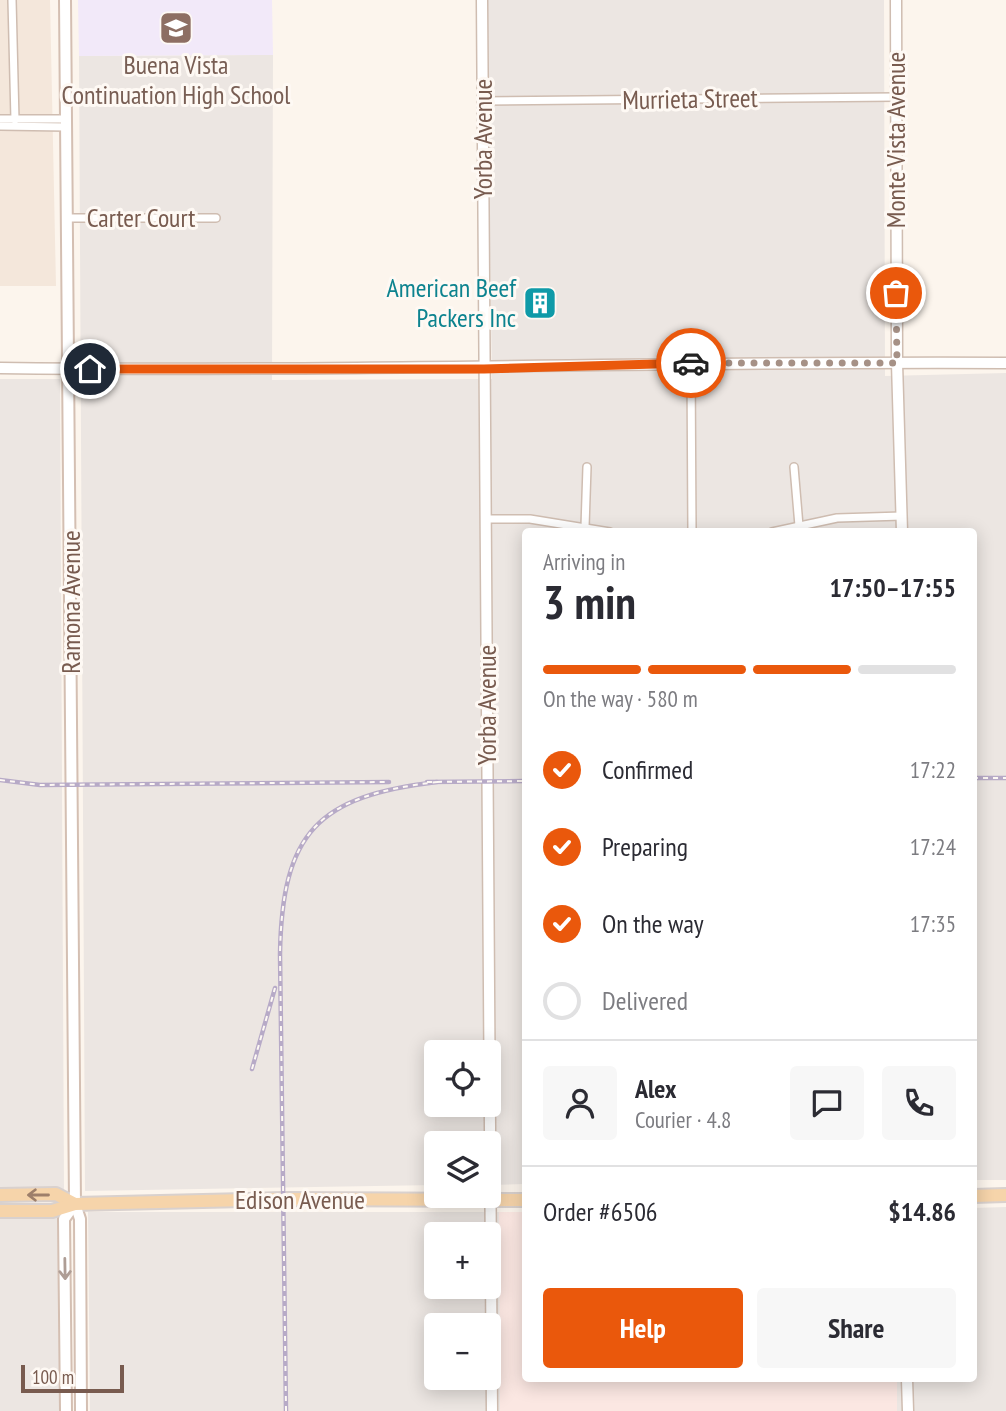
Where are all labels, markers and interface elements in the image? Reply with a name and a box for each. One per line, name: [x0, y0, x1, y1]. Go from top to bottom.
school or university icon: Buena Vista Continuation High School: [157, 9, 195, 47]
place label: Buena Vista Continuation High School: [62, 48, 290, 111]
street label: Monte Vista Avenue: [879, 52, 912, 228]
street label: Yorba Avenue: [466, 79, 499, 199]
street label: Murrieta Street: [622, 81, 758, 116]
street label: Carter Court: [87, 201, 195, 234]
pin: [866, 263, 926, 323]
place label: American Beef Packers Inc: [386, 271, 517, 334]
icon: bag: [877, 274, 915, 312]
building icon: American Beef Packers Inc: [521, 284, 559, 322]
courier: [656, 328, 726, 398]
pin: [60, 339, 120, 399]
icon: car: [672, 344, 710, 382]
icon: home: [71, 350, 109, 388]
street label: Ramona Avenue: [54, 530, 87, 674]
text: Arriving in: [543, 547, 625, 576]
text: 17:50–17:55: [829, 571, 956, 604]
text: 3 min: [543, 572, 636, 632]
street label: Yorba Avenue: [470, 645, 503, 765]
text: On the way · 580 m: [543, 684, 698, 713]
icon: check: [543, 751, 581, 789]
text: Confirmed: [602, 753, 693, 786]
text: 17:22: [910, 755, 956, 784]
icon: check: [543, 828, 581, 866]
text: Preparing: [602, 830, 688, 863]
text: 17:24: [910, 832, 956, 861]
icon: check: [543, 905, 581, 943]
text: On the way: [602, 907, 704, 940]
text: 17:35: [910, 909, 956, 938]
text: Delivered: [602, 984, 688, 1017]
map controls: [424, 1040, 501, 1390]
button: locate: [424, 1040, 501, 1117]
button: person: [543, 1066, 617, 1140]
button: chat: [790, 1066, 864, 1140]
button: phone: [882, 1066, 956, 1140]
text: Alex: [635, 1072, 676, 1105]
text: Courier · 4.8: [635, 1105, 731, 1134]
button: layers: [424, 1131, 501, 1208]
street label: Edison Avenue: [235, 1183, 365, 1216]
one-way arrow: [27, 1188, 50, 1202]
text: Order #6506: [543, 1195, 658, 1228]
text: $14.86: [888, 1195, 956, 1228]
button: +: [424, 1222, 501, 1299]
one-way arrow: [58, 1257, 72, 1280]
button: Help: [543, 1288, 743, 1368]
button: Share: [757, 1288, 956, 1368]
button: −: [424, 1313, 501, 1390]
scale bar: [21, 1362, 124, 1394]
text: 100 m: [32, 1365, 74, 1389]

